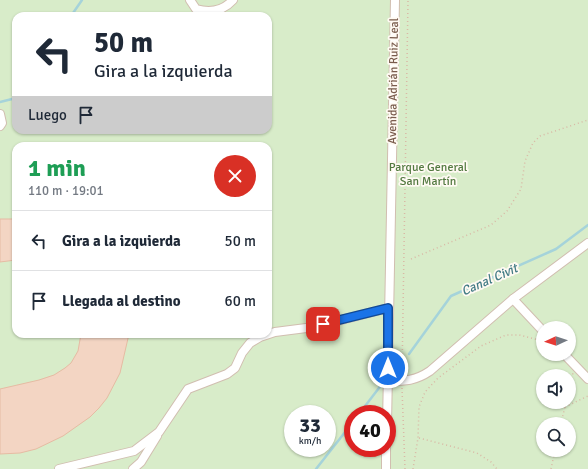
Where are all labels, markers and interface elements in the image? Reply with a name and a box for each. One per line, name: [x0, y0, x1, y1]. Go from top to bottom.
street label: Avenida Adrián Ruiz Leal: [385, 17, 402, 144]
text: 50 m: [94, 26, 153, 60]
icon: left: [28, 28, 80, 80]
text: Gira a la izquierda: [94, 60, 233, 82]
icon: arrive: [75, 104, 97, 126]
text: Luego: [28, 106, 67, 124]
text: 1 min: [28, 153, 86, 183]
button: close: [214, 155, 256, 197]
park label: Parque General San Martín: [389, 160, 468, 189]
text: 110 m · 19:01: [28, 183, 104, 199]
icon: left: [28, 230, 50, 252]
text: Gira a la izquierda: [62, 232, 181, 250]
text: 50 m: [225, 232, 256, 250]
water label: Canal Civit: [459, 260, 521, 299]
icon: arrive: [28, 290, 50, 312]
text: Llegada al destino: [62, 292, 181, 310]
text: 60 m: [225, 292, 256, 310]
pin: [306, 307, 340, 341]
icon: arrive: [312, 313, 334, 335]
north arrow: [536, 321, 576, 361]
map controls: [536, 321, 576, 457]
position arrow: [367, 347, 409, 389]
button: sound: [536, 369, 576, 409]
speed limit sign: 40: [344, 405, 396, 457]
text: 33: [299, 413, 321, 438]
button: search: [536, 417, 576, 457]
text: km/h: [299, 435, 321, 447]

